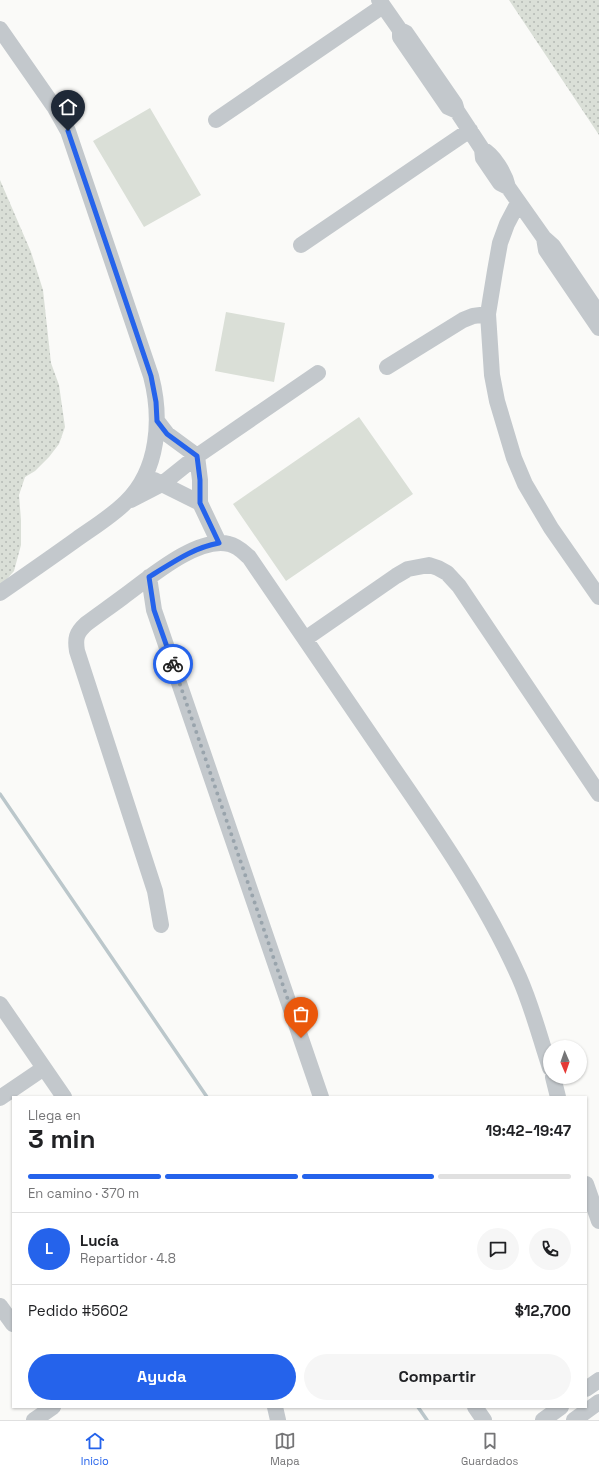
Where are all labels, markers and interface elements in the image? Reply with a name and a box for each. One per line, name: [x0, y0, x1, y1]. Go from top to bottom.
pin: [51, 90, 85, 131]
icon: home: [57, 96, 79, 118]
courier: [153, 644, 193, 684]
icon: bike: [162, 653, 184, 675]
pin: [284, 997, 318, 1038]
icon: bag: [290, 1003, 312, 1025]
north arrow: [543, 1040, 587, 1084]
map controls: [543, 1040, 587, 1084]
text: Llega en: [28, 1107, 81, 1124]
text: 19:42–19:47: [486, 1121, 571, 1140]
text: 3 min: [28, 1122, 96, 1156]
text: En camino · 370 m: [28, 1185, 139, 1202]
button: chat: [477, 1228, 519, 1270]
button: phone: [529, 1228, 571, 1270]
text: Lucía: [80, 1231, 119, 1250]
text: L: [45, 1239, 53, 1258]
text: Repartidor · 4.8: [80, 1250, 176, 1267]
text: Pedido #5602: [28, 1301, 128, 1320]
text: $12,700: [515, 1301, 571, 1320]
button: Ayuda: [28, 1354, 296, 1400]
button: Compartir: [304, 1354, 571, 1400]
tab: Inicio: [81, 1430, 109, 1468]
tab: Mapa: [270, 1430, 300, 1468]
tab: Guardados: [461, 1430, 518, 1468]

